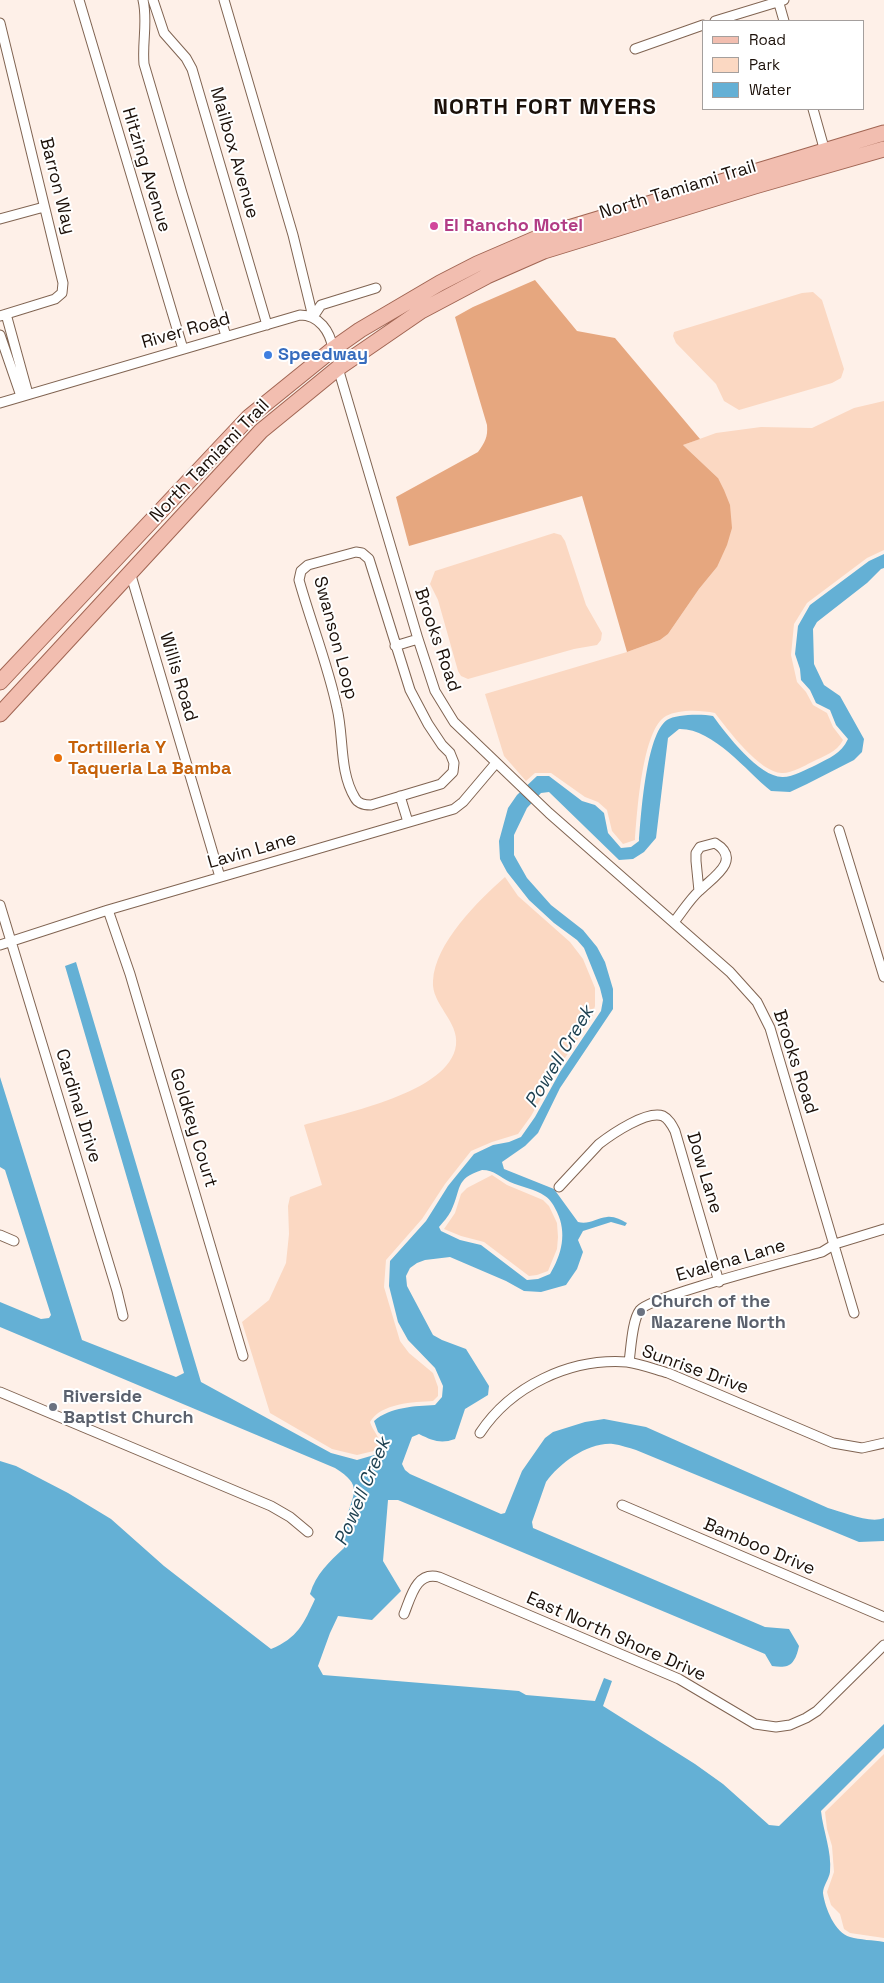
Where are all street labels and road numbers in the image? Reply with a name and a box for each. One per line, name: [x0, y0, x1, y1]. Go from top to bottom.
street label: Mailbox Avenue: [205, 85, 263, 221]
street label: Hitzing Avenue: [117, 105, 175, 235]
street label: Barron Way: [35, 135, 79, 237]
street label: North Tamiami Trail: [597, 156, 759, 224]
street label: River Road: [139, 308, 233, 354]
street label: North Tamiami Trail: [146, 395, 274, 527]
street label: Swanson Loop: [308, 574, 362, 702]
street label: Brooks Road: [409, 585, 465, 695]
street label: Willis Road: [154, 630, 202, 724]
street label: Lavin Lane: [205, 828, 299, 874]
street label: Brooks Road: [768, 1007, 822, 1117]
street label: Cardinal Drive: [50, 1046, 106, 1166]
street label: Goldkey Court: [165, 1066, 221, 1190]
street label: Dow Lane: [681, 1130, 727, 1216]
street label: Evalena Lane: [674, 1235, 788, 1287]
street label: Sunrise Drive: [639, 1341, 751, 1399]
street label: Bamboo Drive: [700, 1514, 818, 1580]
street label: East North Shore Drive: [523, 1588, 709, 1686]

